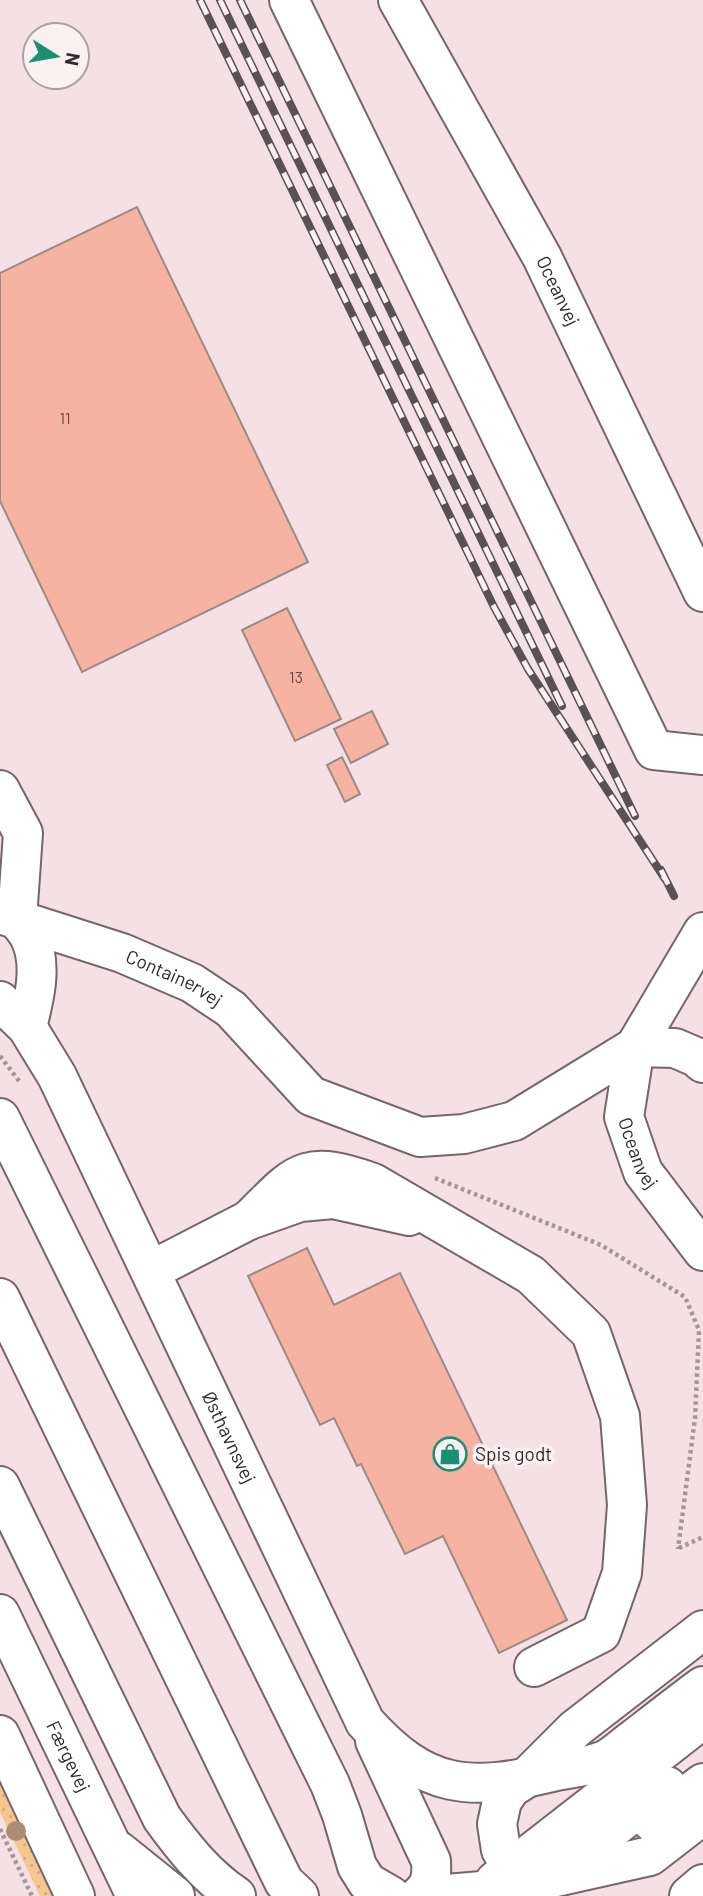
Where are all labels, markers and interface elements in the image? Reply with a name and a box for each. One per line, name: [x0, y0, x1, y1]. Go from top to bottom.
north arrow: [21, 21, 91, 91]
text: N: [61, 51, 86, 68]
street label: Oceanvej: [532, 252, 585, 329]
house number: 11: [59, 408, 71, 427]
house number: 13: [289, 667, 303, 686]
street label: Containervej: [123, 944, 227, 1011]
street label: Oceanvej: [614, 1114, 663, 1193]
street label: Østhavnsvej: [198, 1387, 261, 1487]
shop icon: Spis godt: [431, 1435, 469, 1473]
place label: Spis godt: [475, 1442, 552, 1465]
street label: Færgevej: [42, 1717, 96, 1795]

